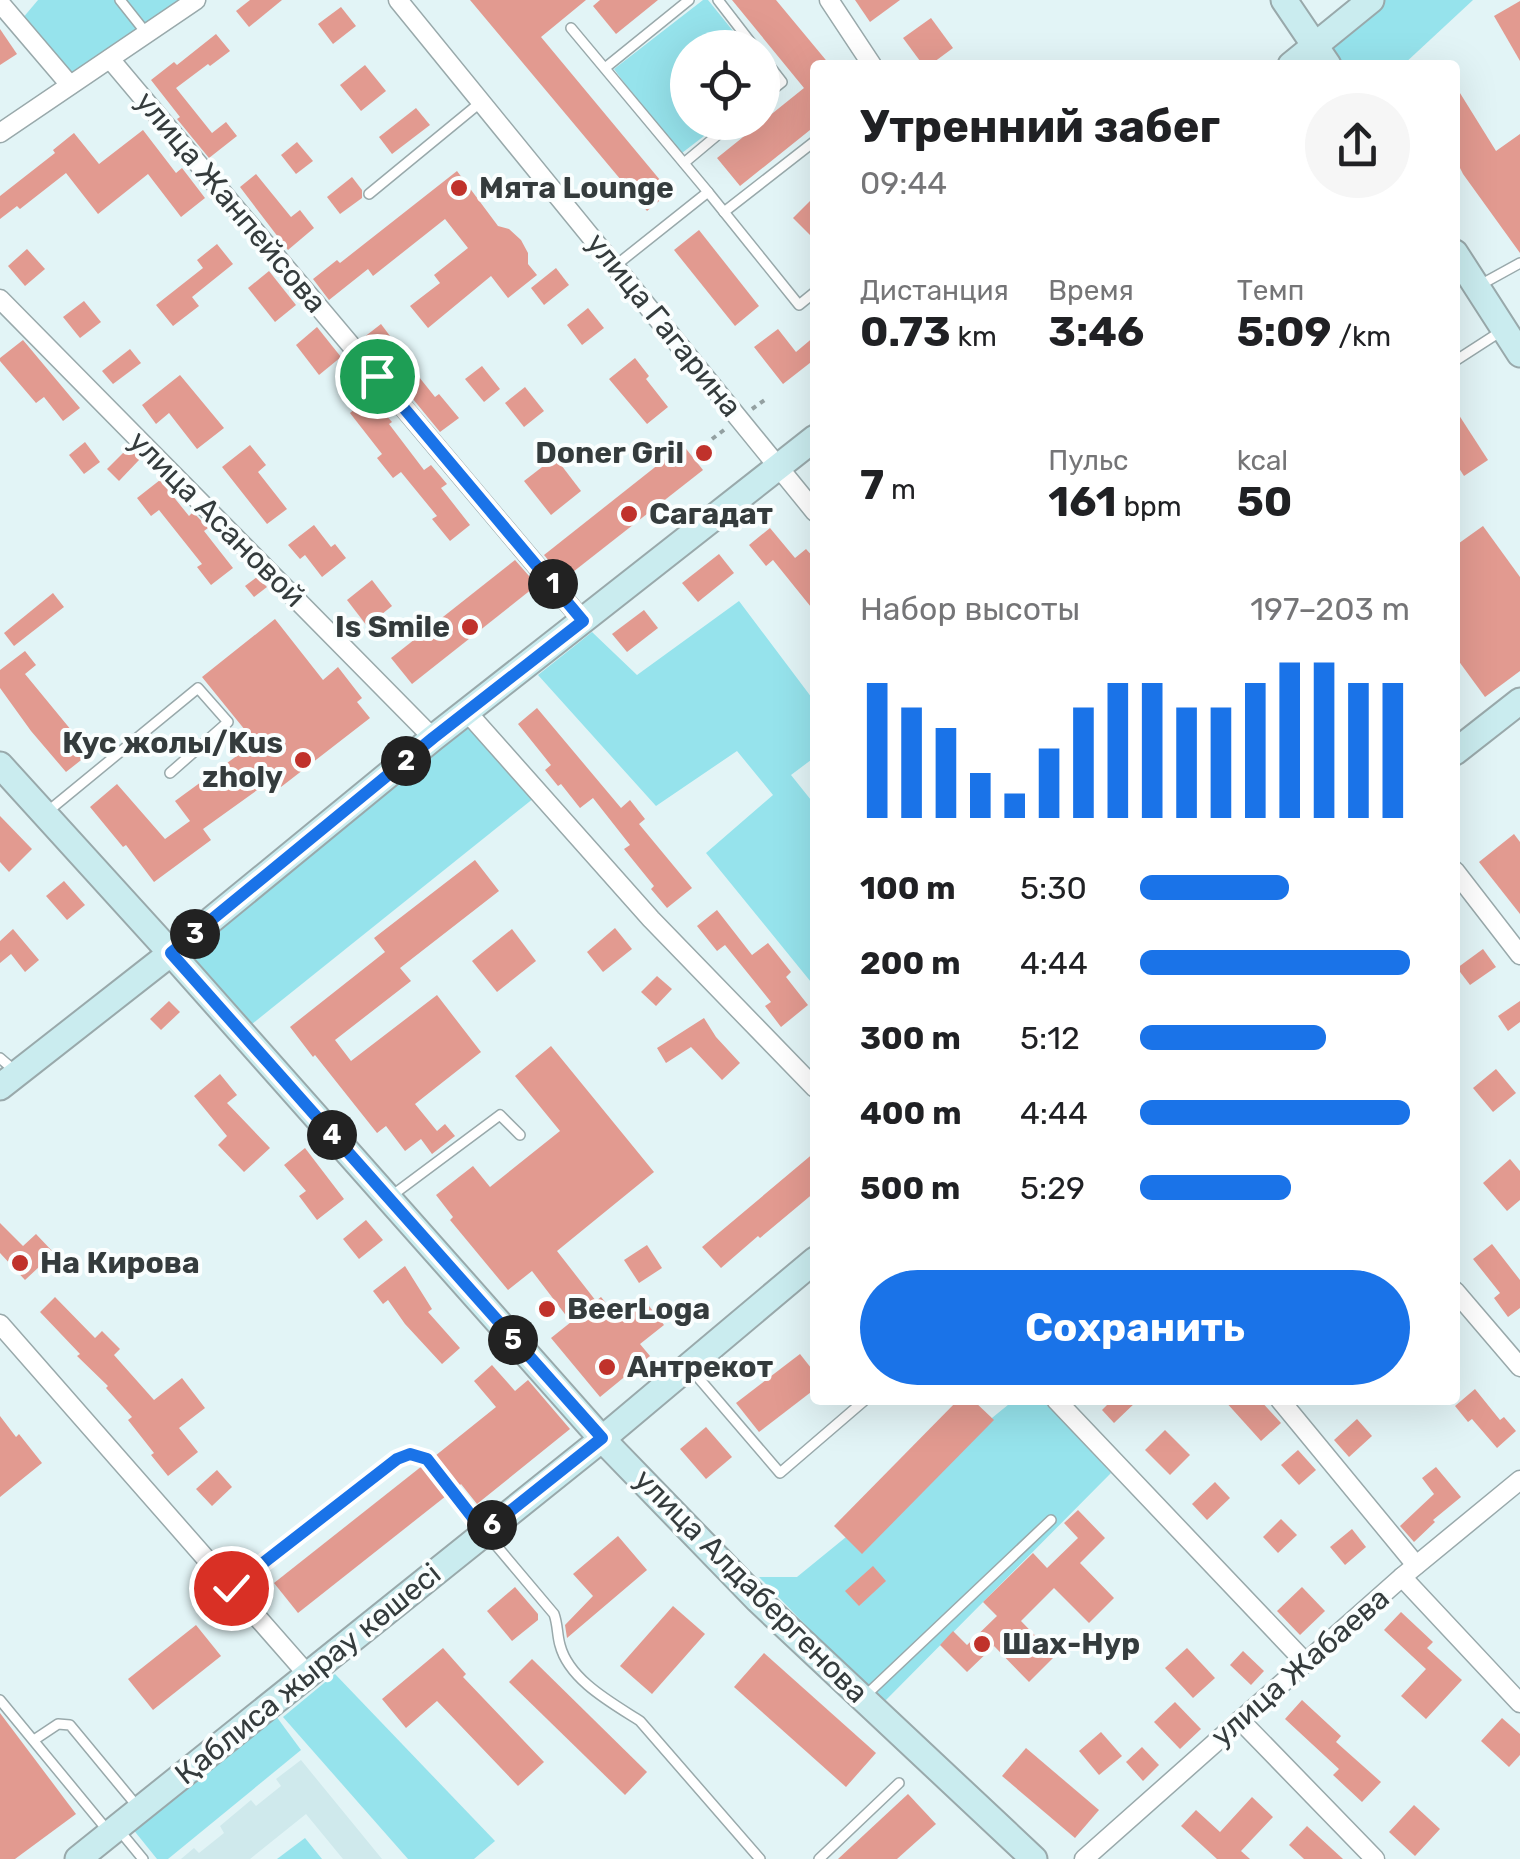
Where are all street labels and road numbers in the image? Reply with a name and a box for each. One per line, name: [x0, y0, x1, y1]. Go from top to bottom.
street label: улица Жанпейсова: [128, 84, 334, 320]
street label: улица Гагарина: [579, 226, 749, 424]
street label: улица Асановой: [121, 423, 313, 615]
street label: улица Алдабергенова: [627, 1462, 875, 1710]
street label: Қаблиса жырау көшесі: [168, 1556, 448, 1792]
street label: улица Жабаева: [1204, 1580, 1396, 1754]

